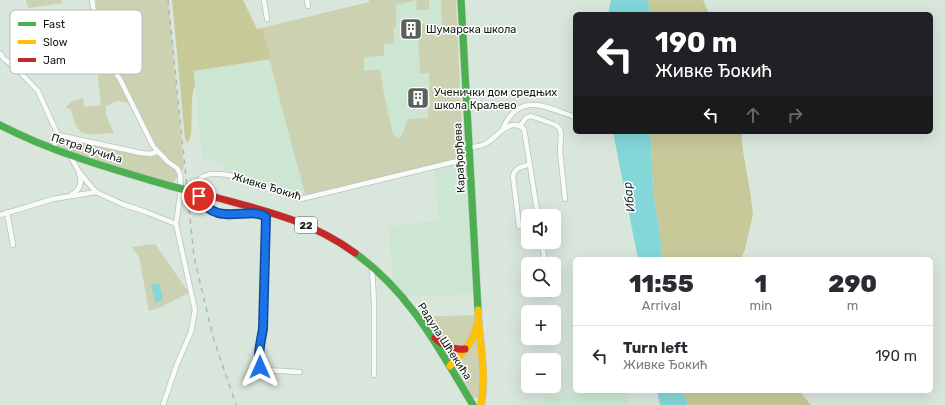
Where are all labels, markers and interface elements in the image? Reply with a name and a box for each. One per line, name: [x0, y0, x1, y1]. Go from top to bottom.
legend: [10, 10, 142, 74]
building icon: Шумарска школа: [398, 16, 424, 42]
text: Fast: [43, 18, 66, 31]
place label: Шумарска школа: [426, 23, 516, 36]
text: 190 m: [655, 26, 738, 59]
icon: left: [589, 28, 641, 80]
text: Slow: [43, 36, 68, 49]
text: Jam: [43, 54, 66, 67]
text: Живке Ђокић: [655, 60, 773, 82]
building icon: Ученички дом средњих школа Краљево: [405, 85, 431, 111]
place label: Ученички дом средњих школа Краљево: [434, 86, 557, 112]
icon: left: [700, 104, 722, 126]
icon: ahead: [742, 104, 764, 126]
icon: right: [784, 104, 806, 126]
street label: Карађорђева: [451, 123, 468, 193]
street label: Петра Вучића: [50, 131, 124, 166]
street label: Живке Ђокић: [231, 170, 303, 203]
pin: [182, 179, 216, 213]
water label: Ибар: [620, 181, 638, 213]
icon: arrive: [188, 185, 210, 207]
map controls: [521, 209, 561, 393]
button: sound: [521, 209, 561, 249]
road number: 22: [295, 217, 317, 233]
button: search: [521, 257, 561, 297]
text: 11:55: [629, 270, 694, 298]
text: 1: [755, 270, 767, 298]
text: 290: [828, 270, 877, 298]
text: Arrival: [642, 298, 681, 313]
text: min: [750, 298, 772, 313]
text: m: [847, 298, 858, 313]
street label: Радула Шћекића: [415, 300, 474, 382]
button: +: [521, 305, 561, 345]
text: Turn left: [623, 339, 688, 357]
icon: left: [589, 345, 611, 367]
position arrow: [239, 346, 281, 388]
text: 190 m: [875, 347, 917, 365]
button: −: [521, 353, 561, 393]
text: Живке Ђокић: [623, 357, 708, 372]

